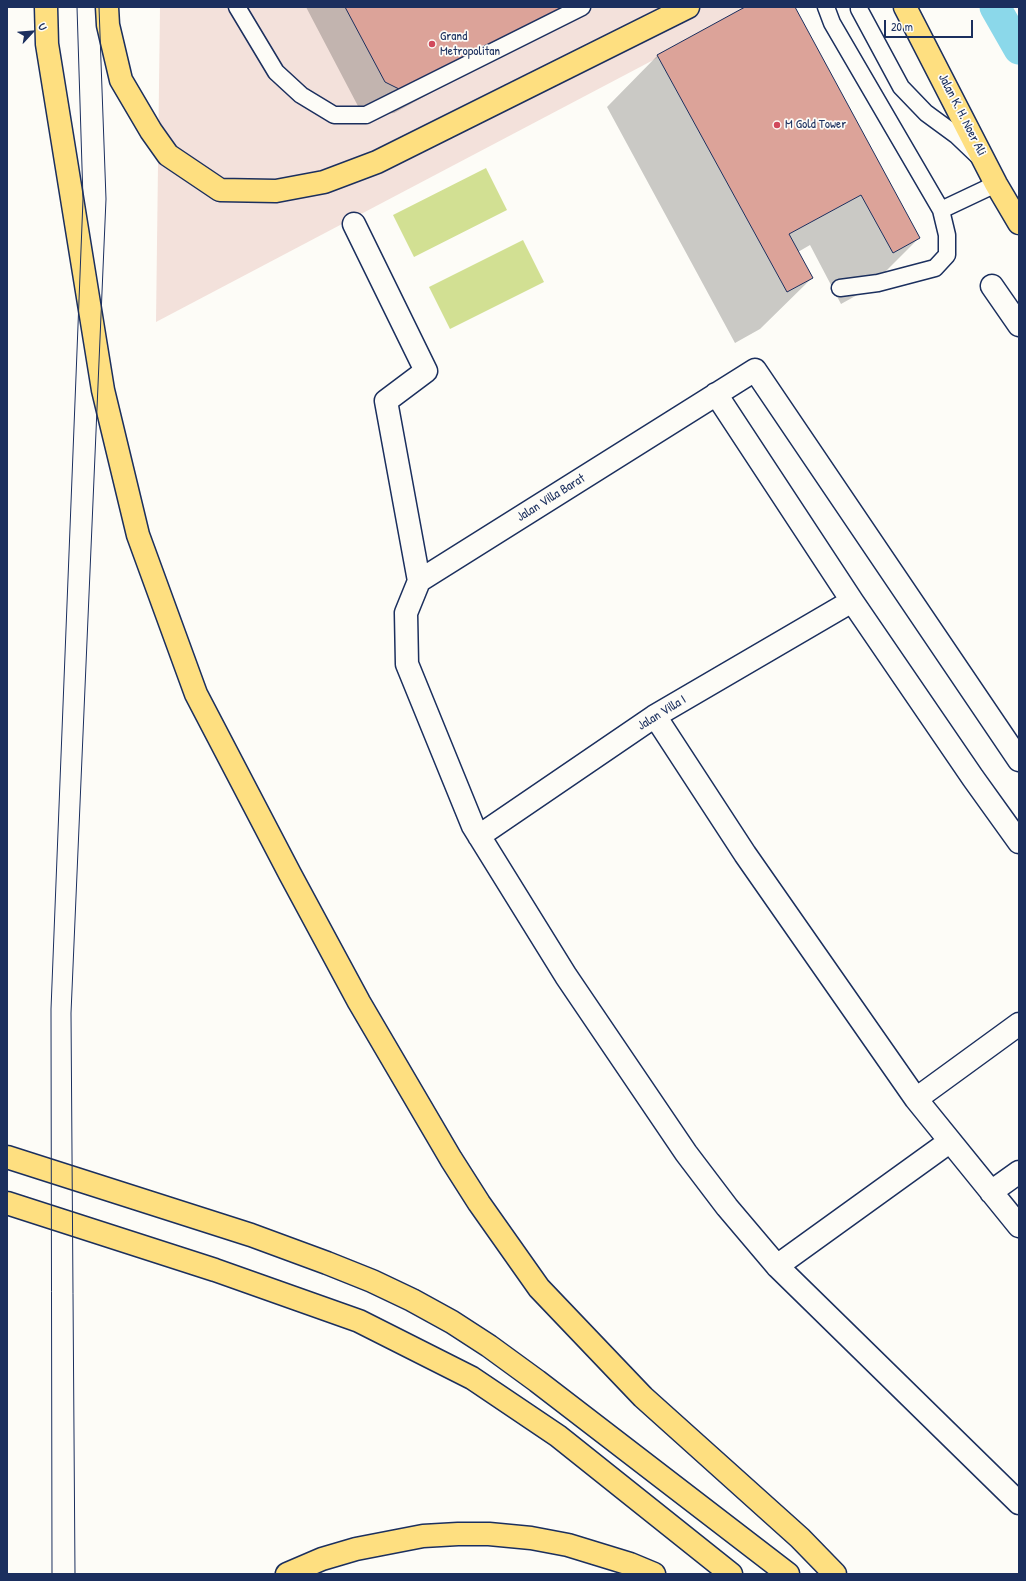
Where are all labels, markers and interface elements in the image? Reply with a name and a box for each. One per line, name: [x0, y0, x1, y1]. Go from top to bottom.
north arrow: [12, 12, 52, 52]
scale bar: [886, 12, 975, 38]
text: 20 m: [891, 18, 913, 35]
text: U: [35, 21, 50, 33]
place label: Grand Metropolitan: [440, 29, 500, 60]
marker: Grand Metropolitan: [427, 39, 437, 49]
street label: Jalan K. H. Noer Ali: [935, 71, 989, 159]
place label: M Gold Tower: [785, 117, 846, 133]
marker: M Gold Tower: [772, 120, 782, 130]
street label: Jalan Villa Barat: [514, 471, 588, 525]
street label: Jalan Villa I: [635, 692, 689, 734]

